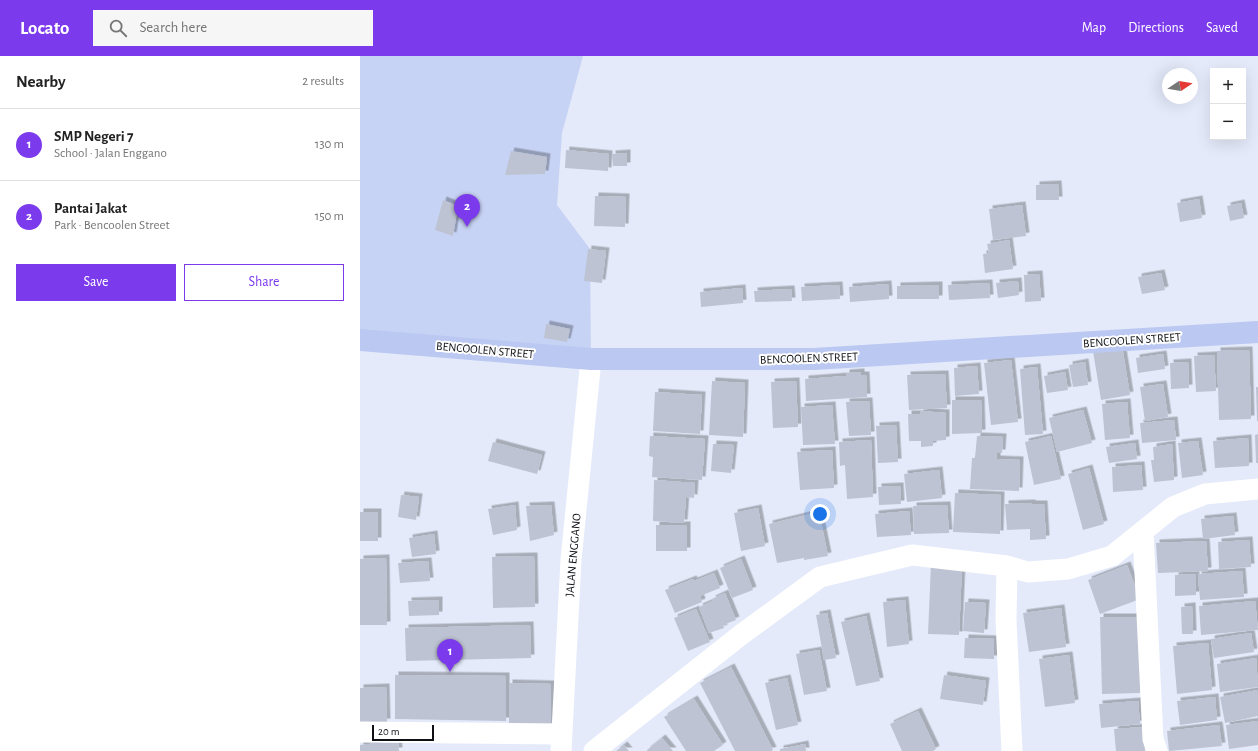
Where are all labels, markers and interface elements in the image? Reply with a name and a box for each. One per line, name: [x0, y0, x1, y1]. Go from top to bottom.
search box: [93, 10, 373, 46]
icon: search: [107, 17, 129, 39]
text: Locato: [20, 19, 69, 38]
text: Search here: [139, 20, 207, 35]
text: Map: [1082, 21, 1106, 35]
text: Directions: [1128, 21, 1184, 35]
text: Saved: [1206, 21, 1238, 35]
north arrow: [1162, 68, 1198, 104]
map controls: [1210, 68, 1246, 140]
button: +: [1210, 68, 1246, 104]
text: Nearby: [16, 73, 66, 90]
text: 2 results: [302, 75, 344, 88]
button: −: [1210, 104, 1246, 140]
text: SMP Negeri 7: [54, 129, 133, 144]
text: 1: [27, 138, 31, 151]
text: 130 m: [315, 138, 344, 151]
text: School · Jalan Enggano: [54, 147, 167, 160]
pin: 2: [454, 194, 480, 227]
text: Pantai Jakat: [54, 201, 127, 216]
text: 2: [26, 210, 32, 223]
text: 150 m: [315, 210, 344, 223]
text: Park · Bencoolen Street: [54, 219, 170, 232]
button: Save: [16, 264, 176, 301]
button: Share: [184, 264, 344, 301]
street label: BENCOOLEN STREET: [1083, 331, 1181, 349]
street label: BENCOOLEN STREET: [436, 340, 535, 360]
street label: BENCOOLEN STREET: [760, 350, 858, 366]
your location: [810, 504, 830, 524]
street label: JALAN ENGGANO: [563, 513, 583, 597]
pin: 1: [437, 639, 463, 672]
scale bar: [372, 723, 434, 742]
text: 20 m: [378, 726, 399, 737]

